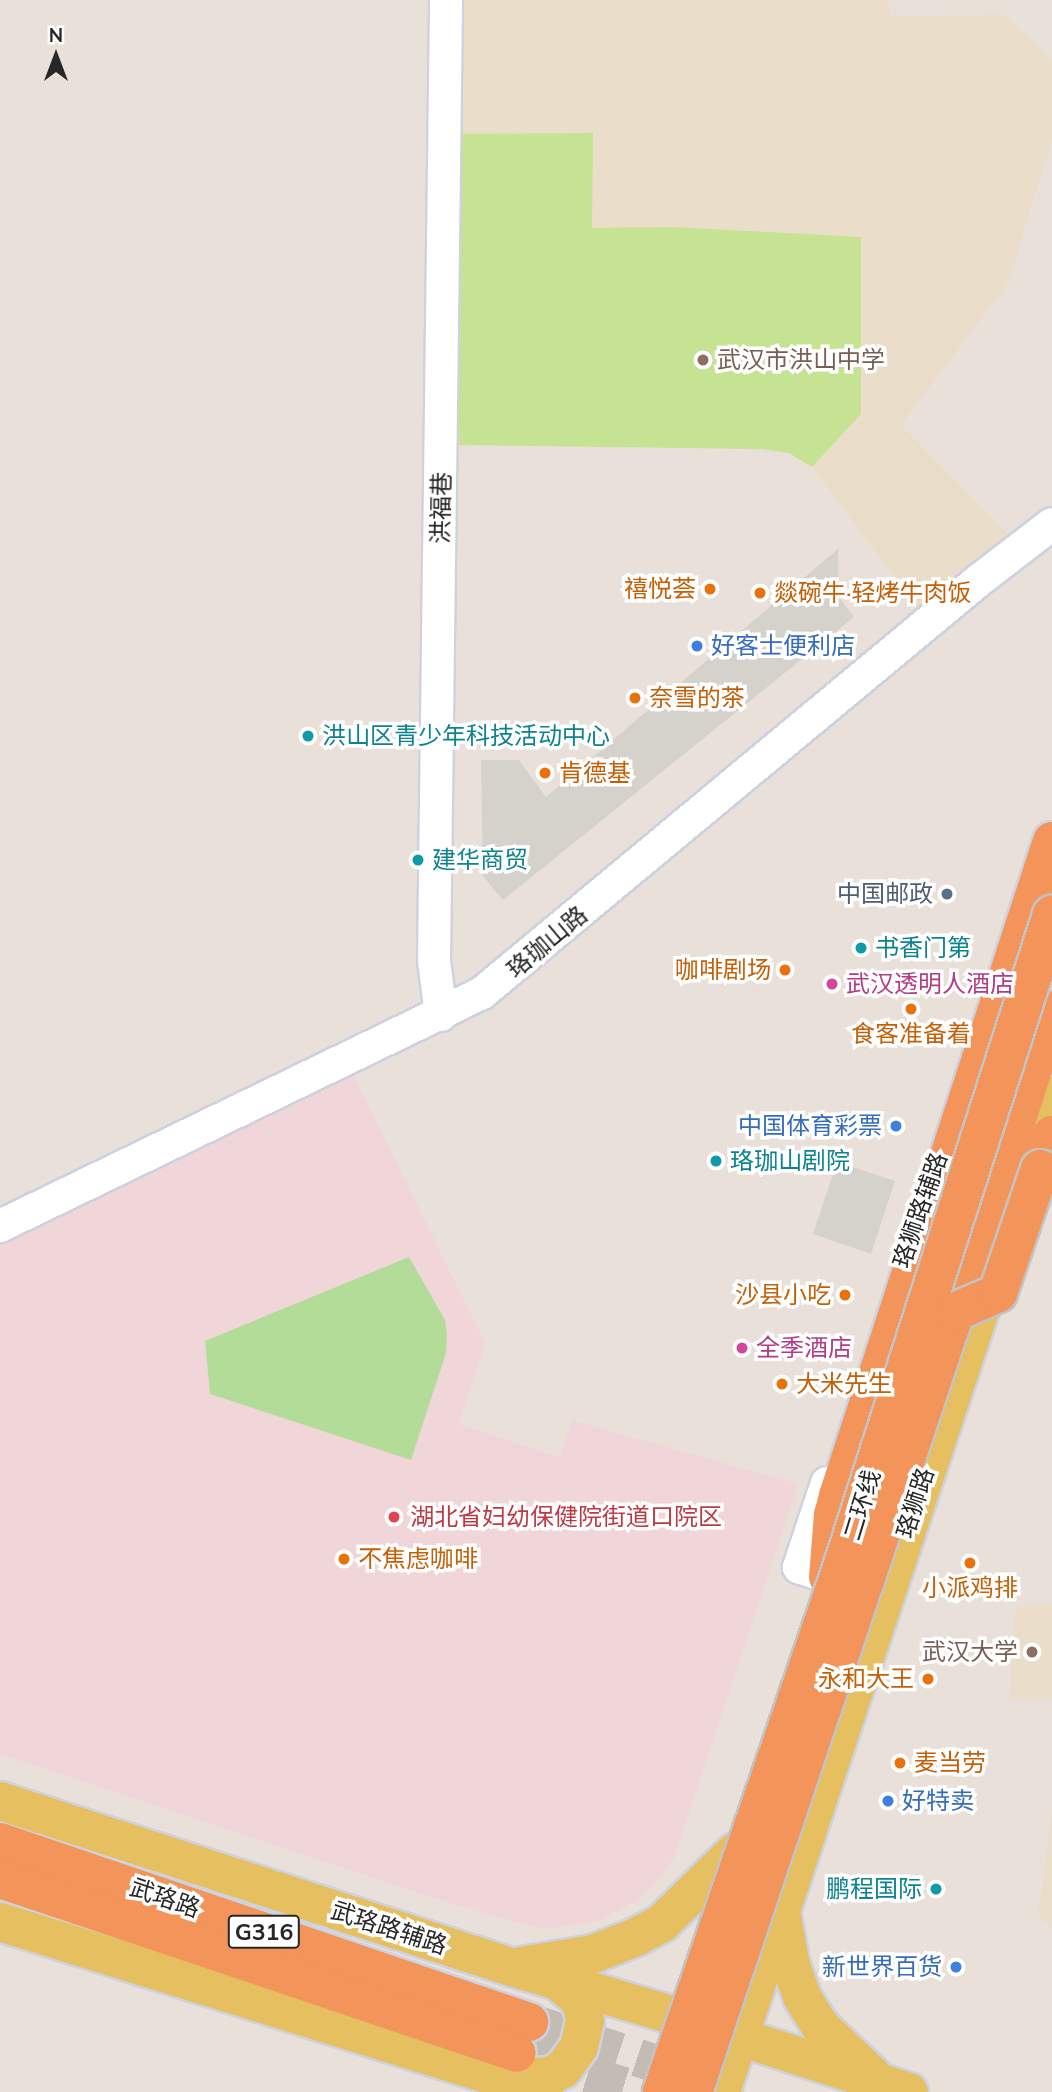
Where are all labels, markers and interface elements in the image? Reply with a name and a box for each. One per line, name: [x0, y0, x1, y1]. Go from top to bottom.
north arrow: [21, 21, 91, 91]
text: N: [49, 23, 63, 47]
place label: 武汉市洪山中学: [717, 346, 885, 374]
marker: 武汉市洪山中学: [695, 352, 711, 368]
street label: 洪福巷: [426, 472, 456, 544]
place label: 禧悦荟: [624, 575, 696, 603]
place label: 燚碗牛·轻烤牛肉饭: [774, 579, 972, 607]
marker: 禧悦荟: [702, 581, 718, 597]
marker: 燚碗牛·轻烤牛肉饭: [752, 585, 768, 601]
place label: 好客士便利店: [711, 632, 855, 660]
marker: 好客士便利店: [689, 638, 705, 654]
place label: 奈雪的茶: [649, 684, 745, 712]
marker: 奈雪的茶: [627, 690, 643, 706]
place label: 洪山区青少年科技活动中心: [322, 722, 610, 750]
marker: 洪山区青少年科技活动中心: [300, 728, 316, 744]
place label: 肯德基: [559, 759, 631, 787]
marker: 肯德基: [537, 765, 553, 781]
place label: 建华商贸: [432, 846, 528, 874]
marker: 建华商贸: [410, 852, 426, 868]
place label: 中国邮政: [837, 880, 933, 908]
marker: 中国邮政: [939, 886, 955, 902]
street label: 珞珈山路: [501, 900, 593, 984]
place label: 书香门第: [875, 934, 971, 962]
marker: 书香门第: [853, 940, 869, 956]
place label: 咖啡剧场: [675, 956, 771, 984]
marker: 咖啡剧场: [777, 962, 793, 978]
place label: 武汉透明人酒店: [846, 970, 1014, 998]
marker: 武汉透明人酒店: [824, 976, 840, 992]
marker: 食客准备着: [903, 1001, 919, 1017]
place label: 食客准备着: [851, 1020, 971, 1048]
place label: 中国体育彩票: [738, 1112, 882, 1140]
marker: 中国体育彩票: [888, 1118, 904, 1134]
place label: 珞珈山剧院: [730, 1147, 850, 1175]
street label: 珞狮路辅路: [887, 1149, 953, 1271]
marker: 珞珈山剧院: [708, 1153, 724, 1169]
place label: 沙县小吃: [735, 1281, 831, 1309]
marker: 沙县小吃: [837, 1287, 853, 1303]
place label: 全季酒店: [756, 1334, 852, 1362]
marker: 全季酒店: [734, 1340, 750, 1356]
place label: 大米先生: [796, 1370, 892, 1398]
marker: 大米先生: [774, 1376, 790, 1392]
street label: 珞狮路: [890, 1464, 940, 1542]
street label: 二环线: [838, 1466, 886, 1544]
place label: 湖北省妇幼保健院街道口院区: [410, 1503, 722, 1531]
marker: 湖北省妇幼保健院街道口院区: [384, 1507, 404, 1527]
place label: 不焦虑咖啡: [358, 1545, 478, 1573]
marker: 不焦虑咖啡: [336, 1551, 352, 1567]
marker: 小派鸡排: [962, 1555, 978, 1571]
place label: 小派鸡排: [922, 1574, 1018, 1602]
place label: 武汉大学: [922, 1638, 1018, 1666]
marker: 武汉大学: [1024, 1644, 1040, 1660]
place label: 永和大王: [818, 1665, 914, 1693]
marker: 永和大王: [920, 1671, 936, 1687]
place label: 麦当劳: [914, 1749, 986, 1777]
marker: 麦当劳: [892, 1755, 908, 1771]
place label: 好特卖: [902, 1787, 974, 1815]
marker: 好特卖: [880, 1793, 896, 1809]
street label: 武珞路: [126, 1873, 204, 1923]
place label: 鹏程国际: [826, 1875, 922, 1903]
marker: 鹏程国际: [928, 1881, 944, 1897]
street label: 武珞路辅路: [327, 1896, 451, 1960]
road number: G316: [227, 1912, 301, 1952]
place label: 新世界百货: [822, 1953, 942, 1981]
marker: 新世界百货: [948, 1959, 964, 1975]

